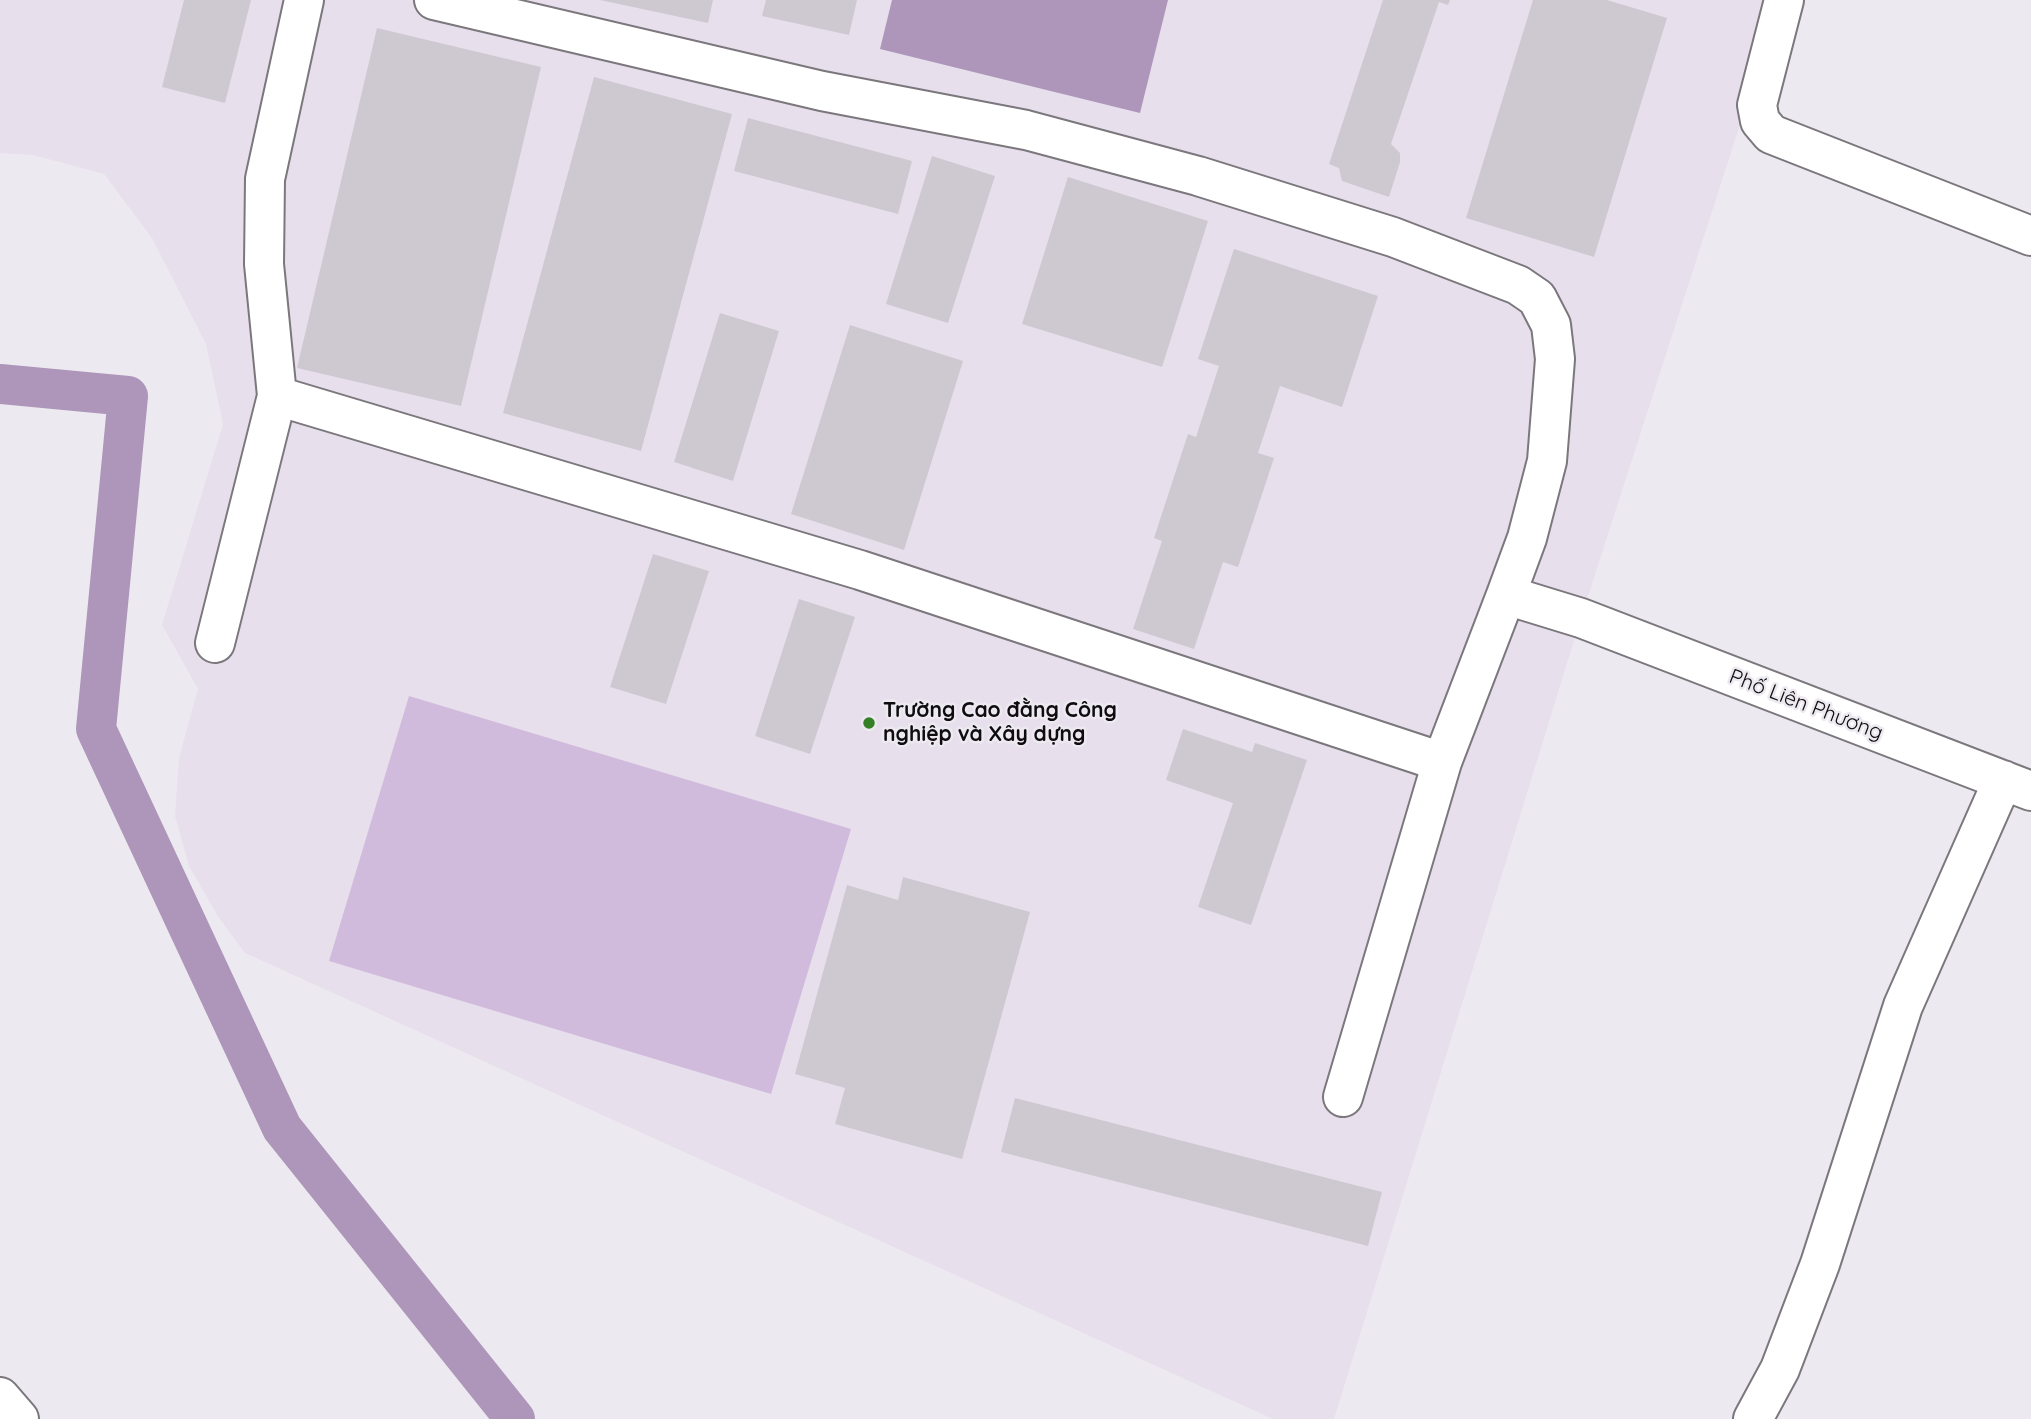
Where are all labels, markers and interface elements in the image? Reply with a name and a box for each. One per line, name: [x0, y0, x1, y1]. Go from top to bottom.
street label: Phố Liên Phương: [1726, 664, 1886, 746]
place label: Trường Cao đằng Công nghiệp và Xây dựng: [883, 698, 1117, 748]
marker: Trường Cao đằng Công nghiệp và Xây dựng: [861, 715, 877, 731]

